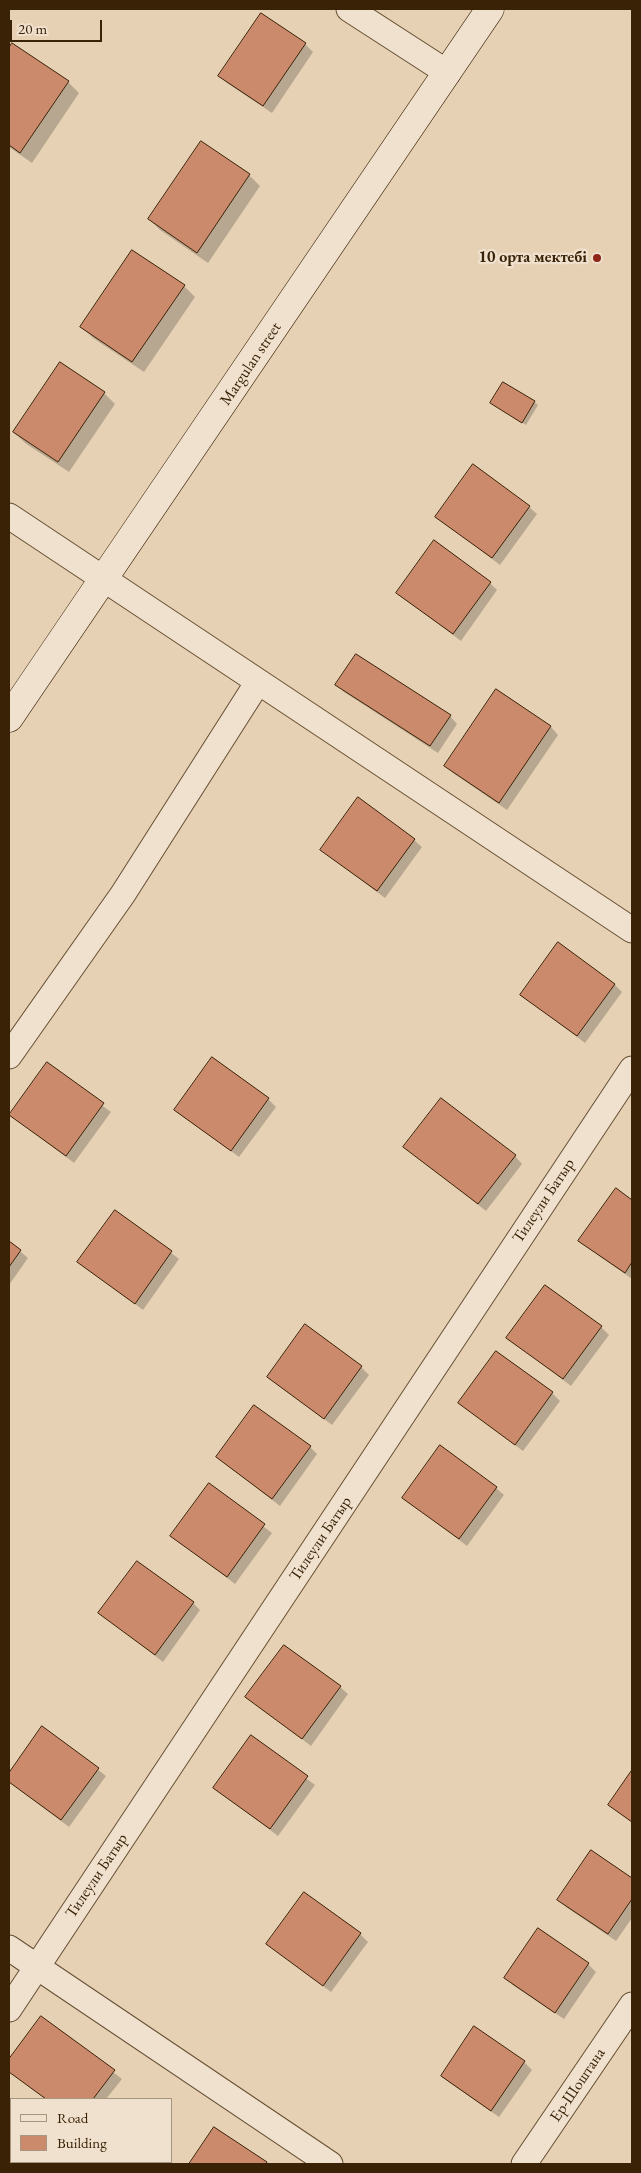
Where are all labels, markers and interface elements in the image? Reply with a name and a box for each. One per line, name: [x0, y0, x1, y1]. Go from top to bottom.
scale bar: [12, 10, 105, 42]
text: 20 m: [18, 19, 47, 38]
place label: 10 орта мектебі: [479, 248, 587, 268]
marker: 10 орта мектебі: [591, 252, 603, 264]
street label: Margulan street: [216, 319, 286, 409]
street label: Тилеули Батыр: [509, 1155, 579, 1247]
street label: Тилеули Батыр: [286, 1493, 356, 1585]
street label: Тилеули Батыр: [62, 1830, 132, 1922]
street label: Ер-Шоштана: [546, 2044, 610, 2126]
legend: [10, 2098, 172, 2163]
text: Road: [57, 2108, 88, 2127]
text: Building: [57, 2133, 107, 2152]

